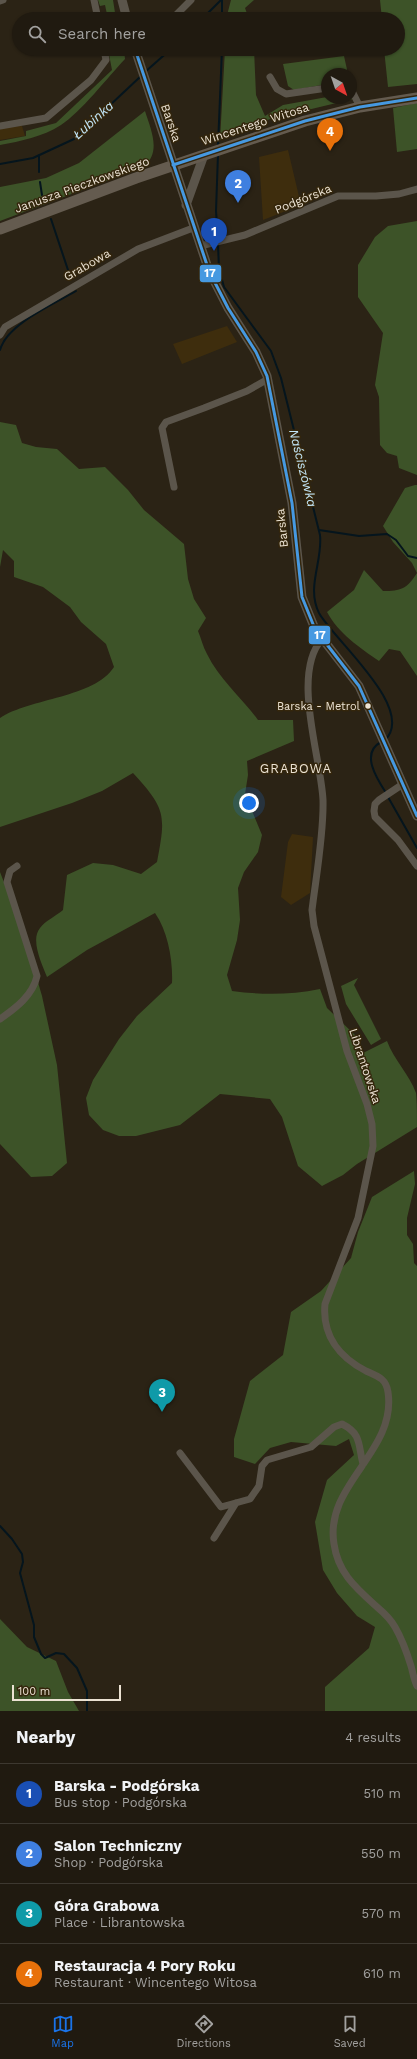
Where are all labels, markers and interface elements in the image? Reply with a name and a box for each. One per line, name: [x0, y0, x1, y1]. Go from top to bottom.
search box: [12, 12, 405, 56]
icon: search: [26, 23, 48, 45]
text: Search here: [58, 25, 146, 43]
north arrow: [321, 68, 357, 104]
water label: Łubinka: [70, 98, 116, 142]
street label: Wincentego Witosa: [199, 100, 311, 148]
street label: Barska: [158, 102, 184, 144]
pin: 4: [317, 118, 343, 151]
street label: Janusza Pieczkowskiego: [13, 154, 151, 216]
pin: 2: [225, 170, 251, 203]
street label: Podgórska: [273, 181, 334, 217]
pin: 1: [201, 218, 227, 251]
street label: Grabowa: [61, 246, 113, 284]
line badge: 17: [199, 264, 222, 283]
text: 17: [204, 267, 216, 280]
water label: Naściszówka: [286, 428, 320, 508]
street label: Barska: [273, 508, 291, 548]
line badge: 17: [308, 625, 331, 645]
text: 17: [314, 629, 326, 642]
place label: Barska - Metrol: [277, 700, 361, 713]
marker: Barska - Metrol: [363, 701, 373, 711]
district label: GRABOWA: [260, 761, 332, 776]
your location: [239, 793, 259, 813]
street label: Librantowska: [346, 1027, 384, 1106]
pin: 3: [149, 1379, 175, 1412]
scale bar: [12, 1683, 121, 1702]
text: 100 m: [18, 1685, 50, 1698]
text: Nearby: [16, 1727, 75, 1747]
text: 4 results: [345, 1730, 401, 1745]
text: Barska - Podgórska: [54, 1777, 199, 1795]
text: 1: [26, 1786, 32, 1801]
text: 510 m: [363, 1786, 401, 1801]
text: Bus stop · Podgórska: [54, 1795, 187, 1810]
text: Salon Techniczny: [54, 1837, 182, 1855]
text: 2: [25, 1846, 33, 1861]
text: 550 m: [361, 1846, 401, 1861]
text: Shop · Podgórska: [54, 1855, 163, 1870]
text: Góra Grabowa: [54, 1897, 159, 1915]
text: 3: [25, 1906, 33, 1921]
text: 570 m: [361, 1906, 401, 1921]
text: Place · Librantowska: [54, 1915, 185, 1930]
text: Restauracja 4 Pory Roku: [54, 1957, 236, 1975]
text: 4: [25, 1966, 33, 1981]
text: 610 m: [363, 1966, 401, 1981]
text: Restaurant · Wincentego Witosa: [54, 1975, 257, 1990]
tab: Map: [51, 2013, 74, 2050]
tab: Directions: [177, 2013, 231, 2050]
tab: Saved: [334, 2013, 366, 2050]

